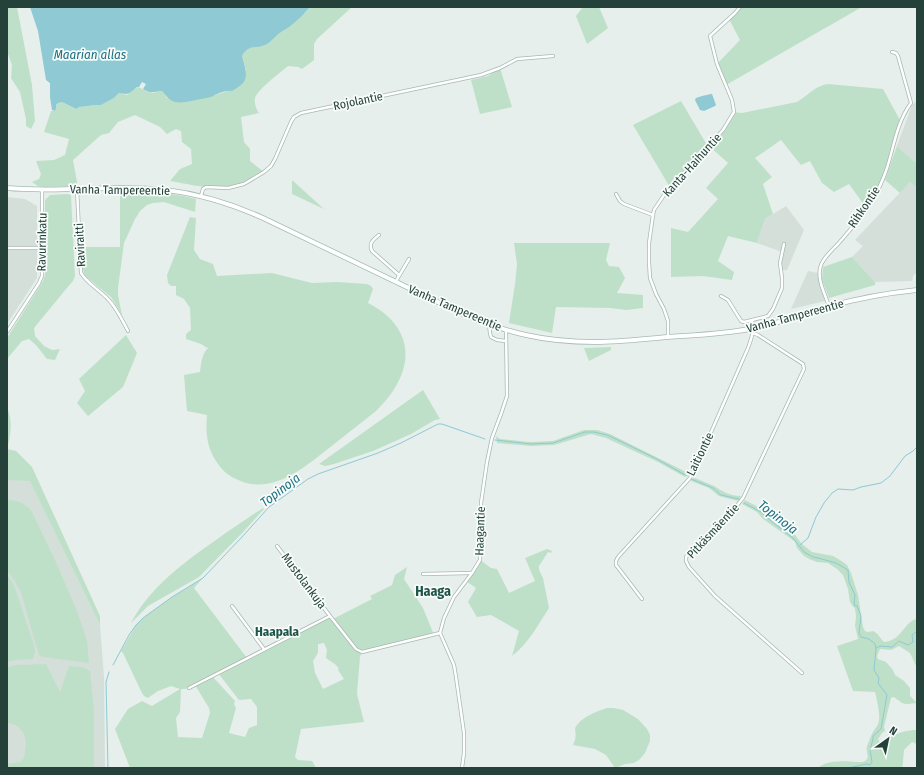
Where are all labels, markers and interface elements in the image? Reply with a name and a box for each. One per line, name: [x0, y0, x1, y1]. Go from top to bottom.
water label: Maarian allas: [54, 47, 127, 62]
street label: Rojolantie: [332, 89, 384, 113]
street label: Kanta-Haihuntie: [660, 130, 724, 200]
street label: Vanha Tampereentie: [70, 182, 170, 198]
street label: Rihkontie: [845, 184, 883, 230]
street label: Ravurinkatu: [34, 212, 50, 272]
street label: Raviraitti: [72, 223, 88, 267]
street label: Vanha Tampereentie: [406, 282, 504, 334]
street label: Vanha Tampereentie: [745, 296, 845, 336]
street label: Laitiontie: [683, 430, 717, 478]
water label: Topinoja: [257, 470, 303, 510]
water label: Topinoja: [755, 497, 801, 537]
street label: Pitkäsmäentie: [684, 501, 742, 561]
street label: Haagantie: [472, 506, 488, 556]
street label: Mustolankuja: [279, 550, 330, 612]
district label: Haaga: [415, 583, 451, 600]
district label: Haapala: [255, 624, 299, 639]
north arrow: [868, 719, 908, 759]
text: N: [887, 724, 899, 738]

